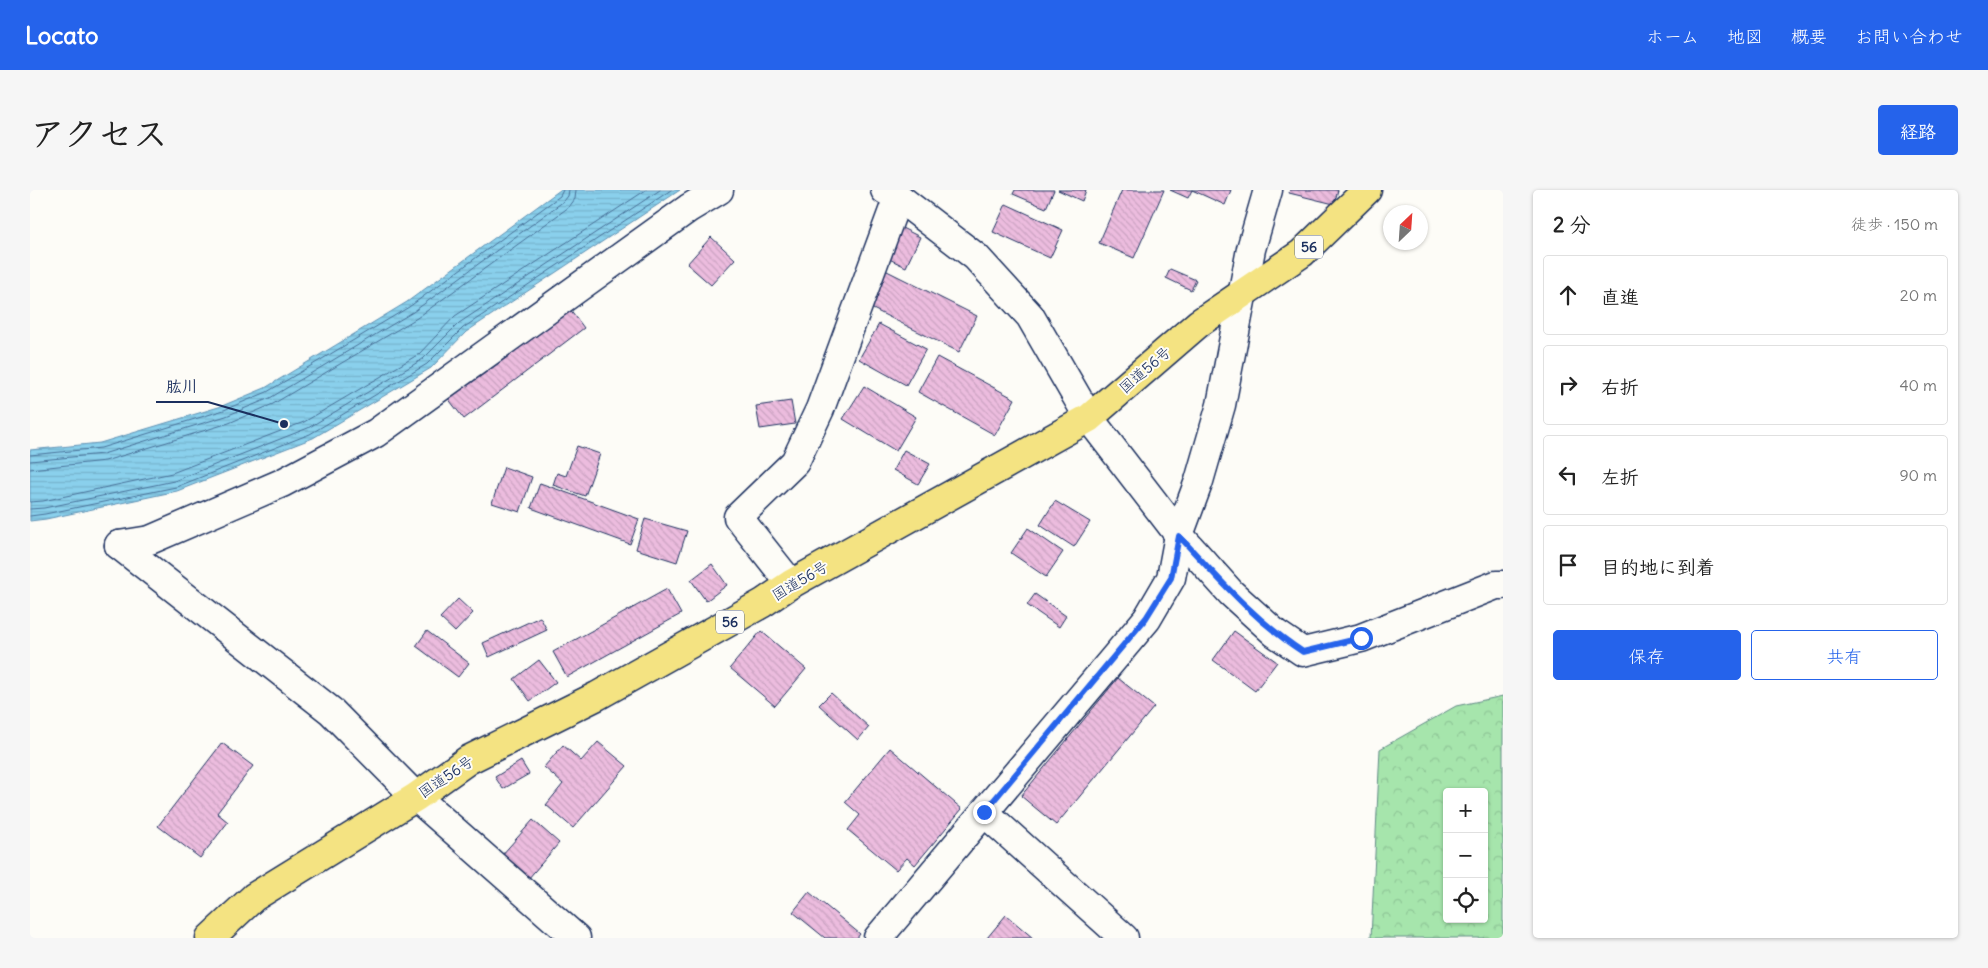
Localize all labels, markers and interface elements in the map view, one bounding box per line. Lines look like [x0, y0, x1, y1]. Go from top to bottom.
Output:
text: Locato [25, 20, 99, 50]
text: ホーム [1646, 25, 1699, 48]
text: 地図 [1727, 25, 1763, 48]
text: 概要 [1791, 25, 1827, 48]
text: お問い合わせ [1855, 25, 1963, 48]
button: 経路 [1878, 105, 1958, 155]
text: アクセス [30, 111, 168, 155]
north arrow [1383, 205, 1428, 250]
text: 2 分 [1553, 211, 1591, 238]
text: 徒歩 · 150 m [1851, 214, 1938, 234]
road number: 56 [1295, 236, 1323, 258]
icon: ahead [1554, 281, 1582, 309]
text: 直進 [1601, 285, 1639, 309]
text: 20 m [1900, 285, 1937, 305]
street label: 国道56号 [1115, 342, 1174, 397]
callout: 肱川 [156, 371, 208, 402]
icon: right [1554, 371, 1582, 399]
text: 右折 [1601, 375, 1639, 399]
text: 40 m [1899, 375, 1937, 395]
text: 肱川 [166, 376, 198, 396]
icon: left [1554, 461, 1582, 489]
text: 左折 [1601, 465, 1639, 489]
text: 90 m [1899, 465, 1937, 485]
icon: arrive [1554, 551, 1582, 579]
text: 目的地に到着 [1601, 555, 1715, 579]
street label: 国道56号 [768, 556, 831, 605]
road number: 56 [716, 611, 744, 634]
route start [1350, 627, 1373, 650]
button: 保存 [1553, 630, 1741, 680]
button: 共有 [1751, 630, 1938, 680]
street label: 国道56号 [415, 751, 477, 802]
map controls [1443, 788, 1488, 923]
button: + [1443, 788, 1488, 833]
route end [973, 801, 996, 824]
button: − [1443, 833, 1488, 878]
button: locate [1443, 878, 1488, 923]

